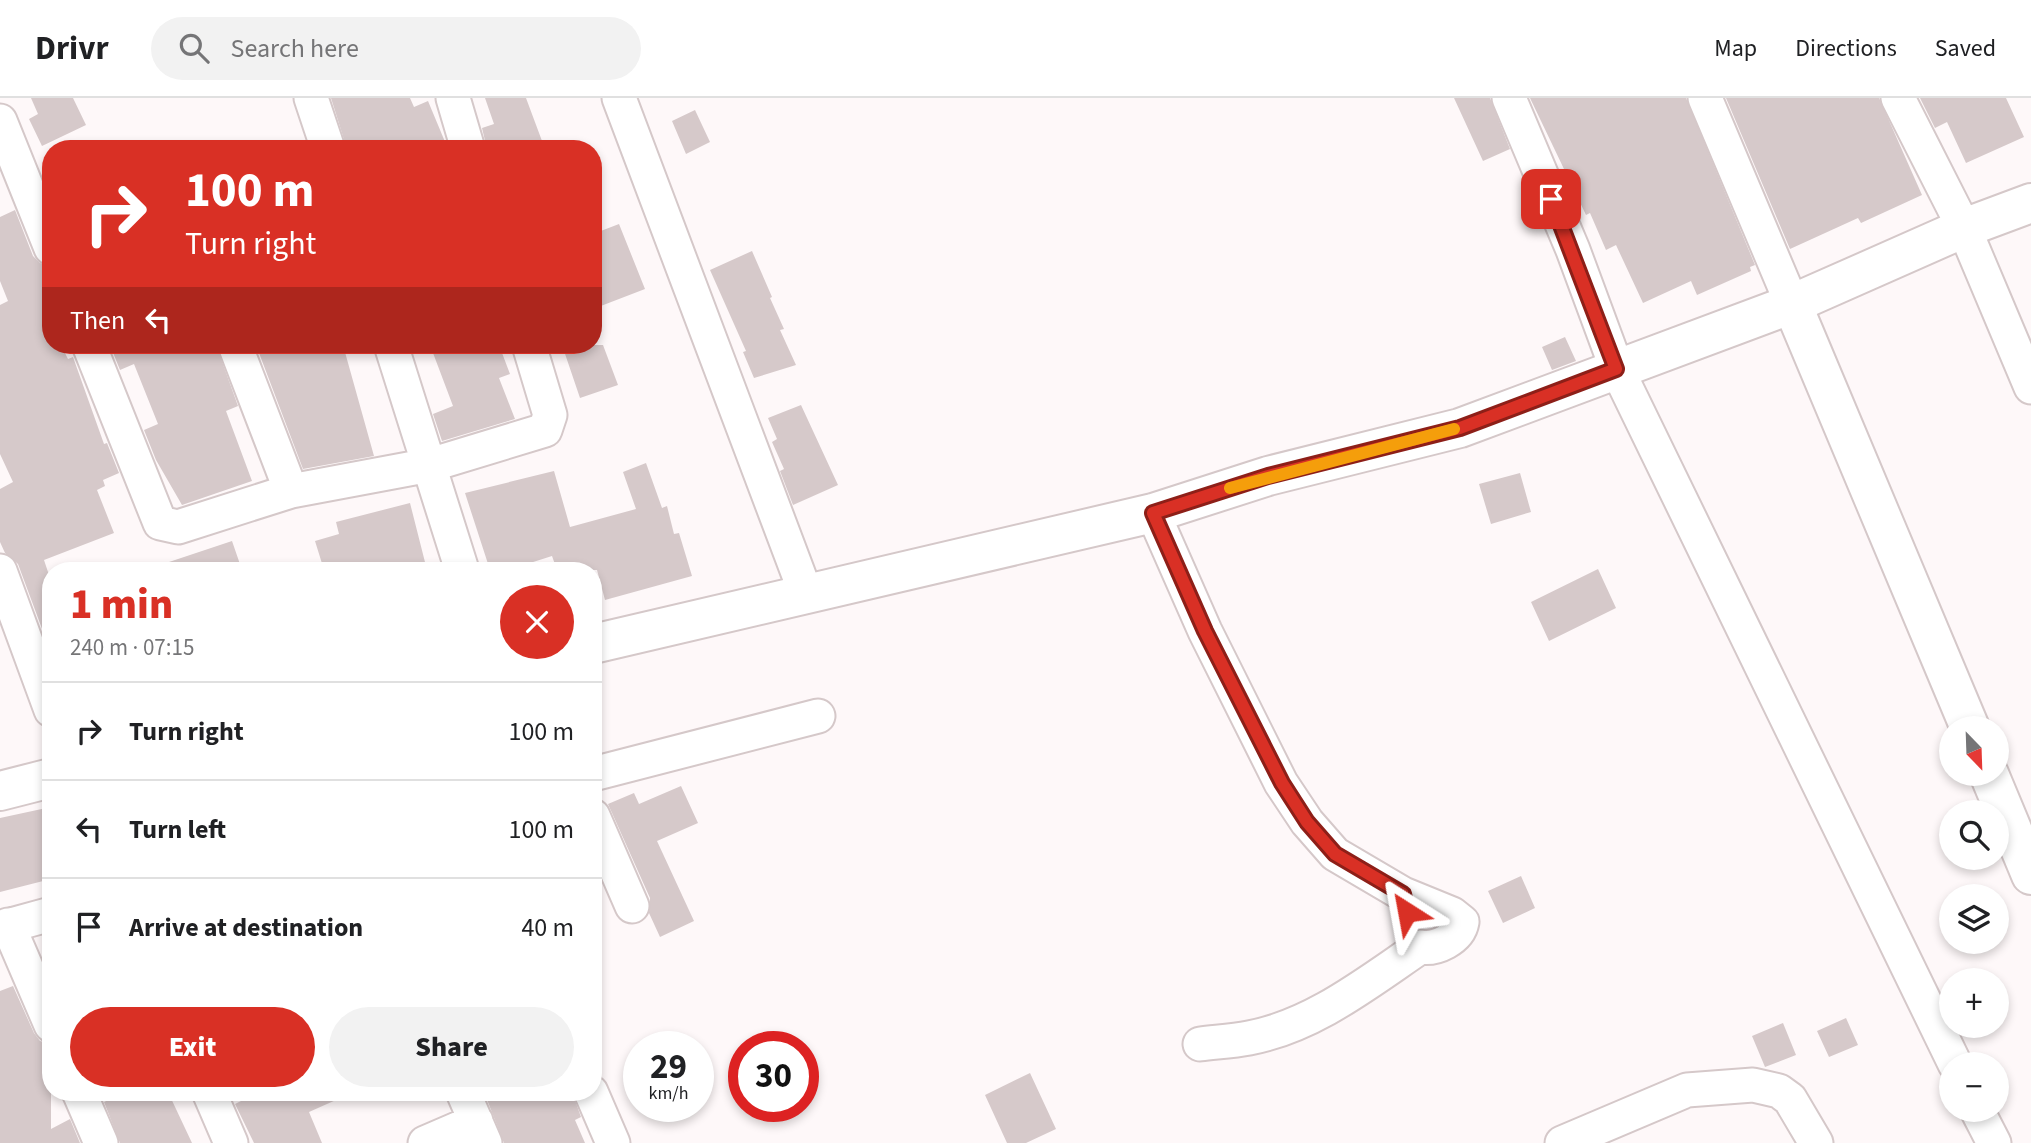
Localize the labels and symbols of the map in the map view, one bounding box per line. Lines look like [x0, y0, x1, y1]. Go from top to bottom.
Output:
pin [1521, 169, 1581, 229]
north arrow [1939, 716, 2009, 786]
position arrow [1370, 875, 1444, 949]
speed limit sign: 30 [728, 1031, 819, 1122]

